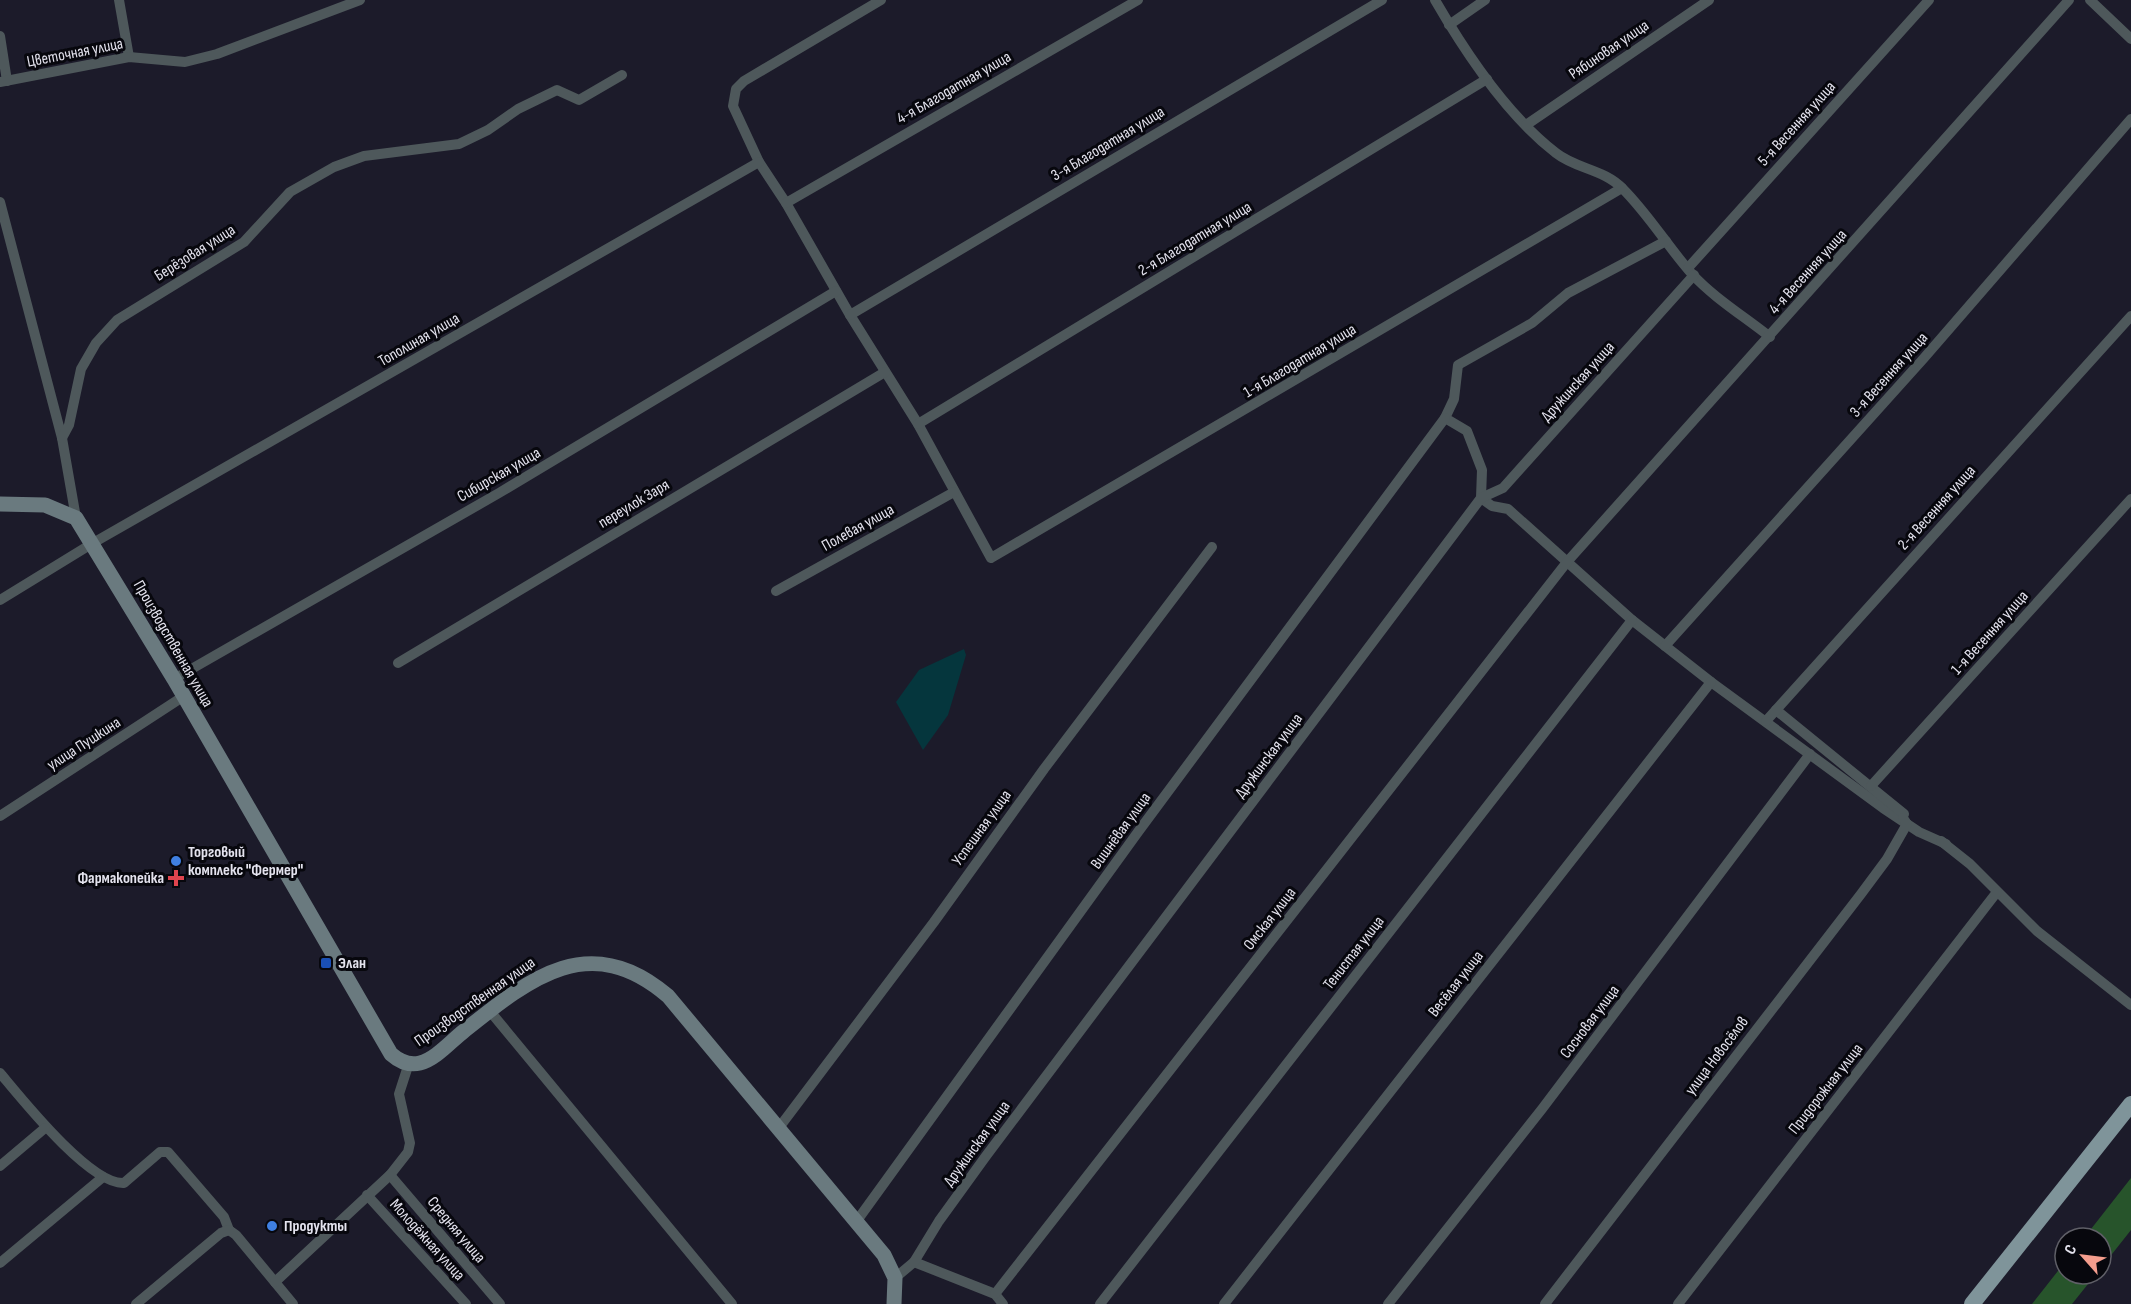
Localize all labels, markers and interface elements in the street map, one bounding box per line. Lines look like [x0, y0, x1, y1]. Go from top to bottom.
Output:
street label: Рябиновая улица [1565, 16, 1653, 84]
street label: Цветочная улица [25, 34, 125, 72]
street label: 4-я Благодатная улица [893, 48, 1015, 128]
street label: 5-я Весенняя улица [1754, 78, 1840, 170]
street label: 3-я Благодатная улица [1048, 103, 1168, 185]
street label: 2-я Благодатная улица [1135, 198, 1255, 280]
street label: Берёзовая улица [151, 221, 239, 285]
street label: 4-я Весенняя улица [1765, 226, 1851, 318]
street label: Тополиная улица [375, 309, 463, 371]
street label: 1-я Благодатная улица [1240, 320, 1360, 402]
street label: 3-я Весенняя улица [1846, 329, 1932, 421]
street label: Дружинская улица [1537, 338, 1619, 426]
street label: Сибирская улица [454, 444, 544, 506]
street label: 2-я Весенняя улица [1894, 462, 1980, 554]
street label: переулок Заря [595, 475, 673, 533]
street label: Полевая улица [819, 500, 897, 556]
street label: Производственная улица [129, 577, 217, 711]
street label: 1-я Весенняя улица [1947, 587, 2033, 679]
street label: Дружинская улица [1231, 710, 1307, 802]
street label: улица Пушкина [44, 713, 124, 775]
street label: Успешная улица [948, 787, 1016, 869]
street label: Вишнёвая улица [1087, 789, 1155, 873]
place label: Торговый комплекс "Фермер" [188, 843, 303, 880]
marker: Торговый комплекс "Фермер" [169, 854, 183, 868]
place label: Фармакопейка [78, 869, 164, 888]
marker: Фармакопейка [169, 871, 183, 885]
street label: Омская улица [1240, 884, 1300, 954]
street label: Тенистая улица [1319, 912, 1389, 994]
street label: Весёлая улица [1424, 947, 1488, 1021]
street label: Производственная улица [411, 953, 539, 1051]
place label: Элан [338, 954, 366, 973]
marker: Элан [319, 956, 333, 970]
street label: Сосновая улица [1556, 982, 1624, 1062]
street label: улица Новосёлов [1681, 1013, 1753, 1099]
street label: Придорожная улица [1785, 1040, 1867, 1138]
street label: Дружинская улица [940, 1098, 1014, 1190]
street label: Средняя улица [423, 1193, 489, 1267]
street label: Молодёжная улица [385, 1195, 469, 1285]
place label: Продукты [284, 1217, 347, 1236]
marker: Продукты [265, 1219, 279, 1233]
north arrow [2053, 1226, 2113, 1286]
text: С [2061, 1242, 2081, 1258]

